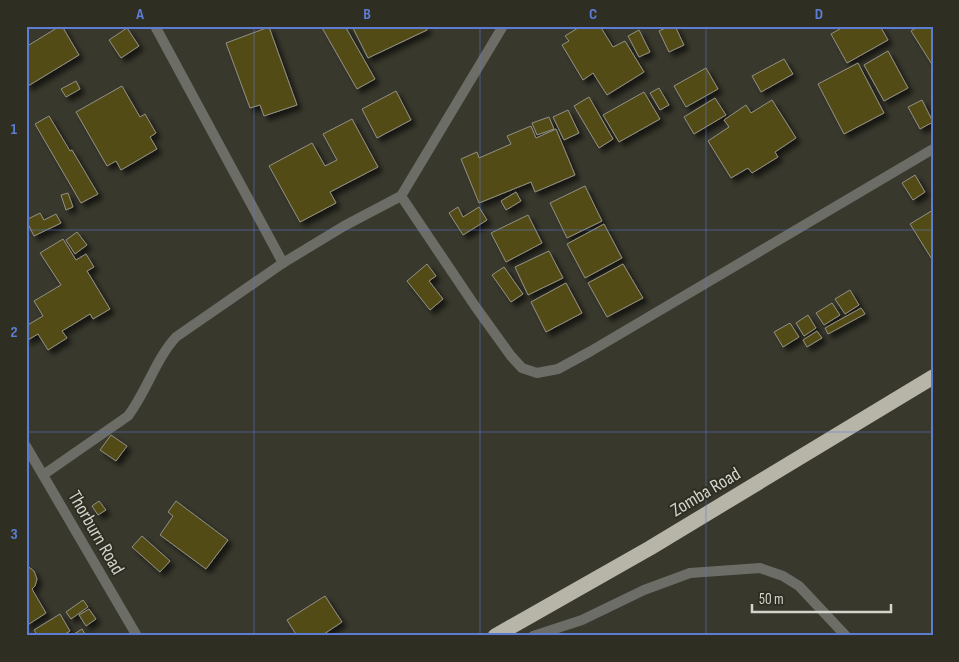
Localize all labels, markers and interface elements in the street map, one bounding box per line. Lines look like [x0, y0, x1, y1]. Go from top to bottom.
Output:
text: A [135, 5, 144, 24]
text: B [363, 5, 371, 24]
text: C [589, 5, 597, 24]
text: D [815, 5, 823, 24]
text: 1 [11, 120, 18, 139]
text: 2 [10, 323, 18, 342]
street label: Zomba Road [667, 462, 745, 522]
street label: Thorburn Road [62, 487, 129, 579]
text: 3 [10, 525, 18, 544]
scale bar [752, 582, 890, 614]
text: 50 m [759, 590, 784, 609]

